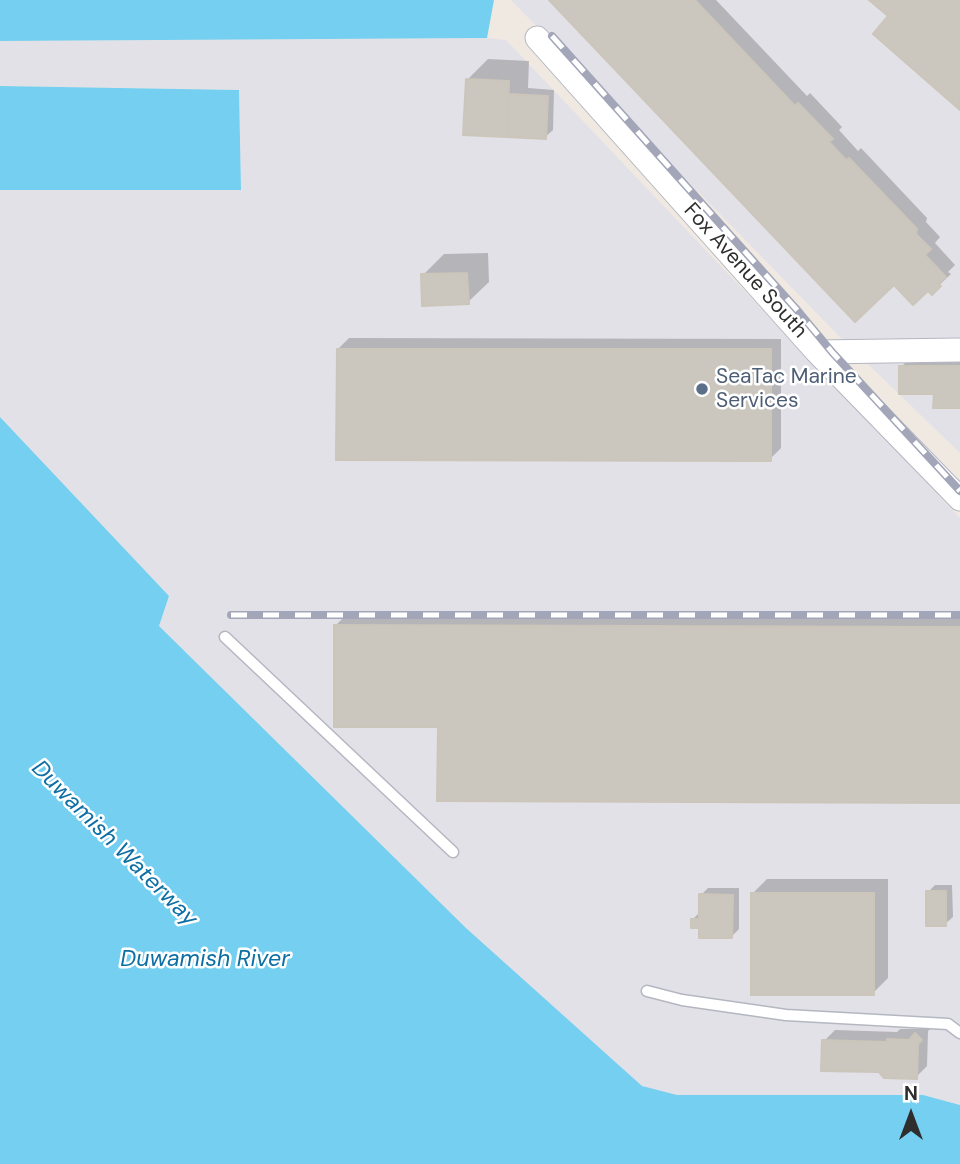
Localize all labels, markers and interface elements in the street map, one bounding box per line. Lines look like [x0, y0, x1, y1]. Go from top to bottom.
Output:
street label: Fox Avenue South [678, 198, 812, 344]
place label: SeaTac Marine Services [716, 364, 857, 414]
marker: SeaTac Marine Services [694, 381, 710, 397]
water label: Duwamish Waterway [25, 755, 203, 933]
water label: Duwamish River [120, 946, 290, 974]
north arrow [876, 1080, 946, 1150]
text: N [904, 1081, 918, 1106]

